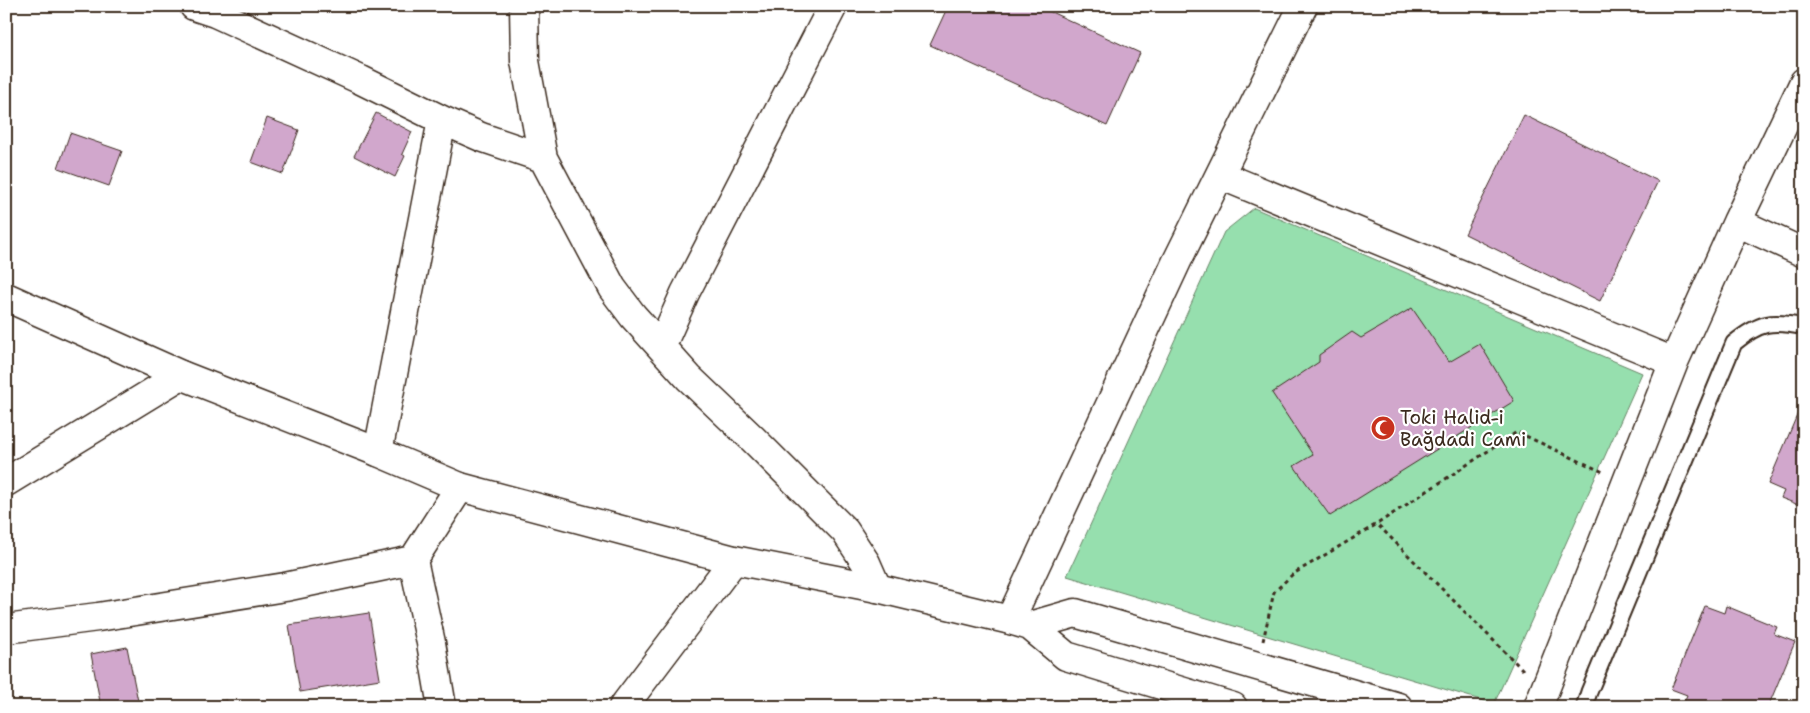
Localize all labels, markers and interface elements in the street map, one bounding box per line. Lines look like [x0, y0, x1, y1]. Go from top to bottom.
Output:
place label: Toki Halid-i Bağdadi Cami [1400, 405, 1526, 452]
mosque icon: Toki Halid-i Bağdadi Cami [1370, 415, 1396, 441]

